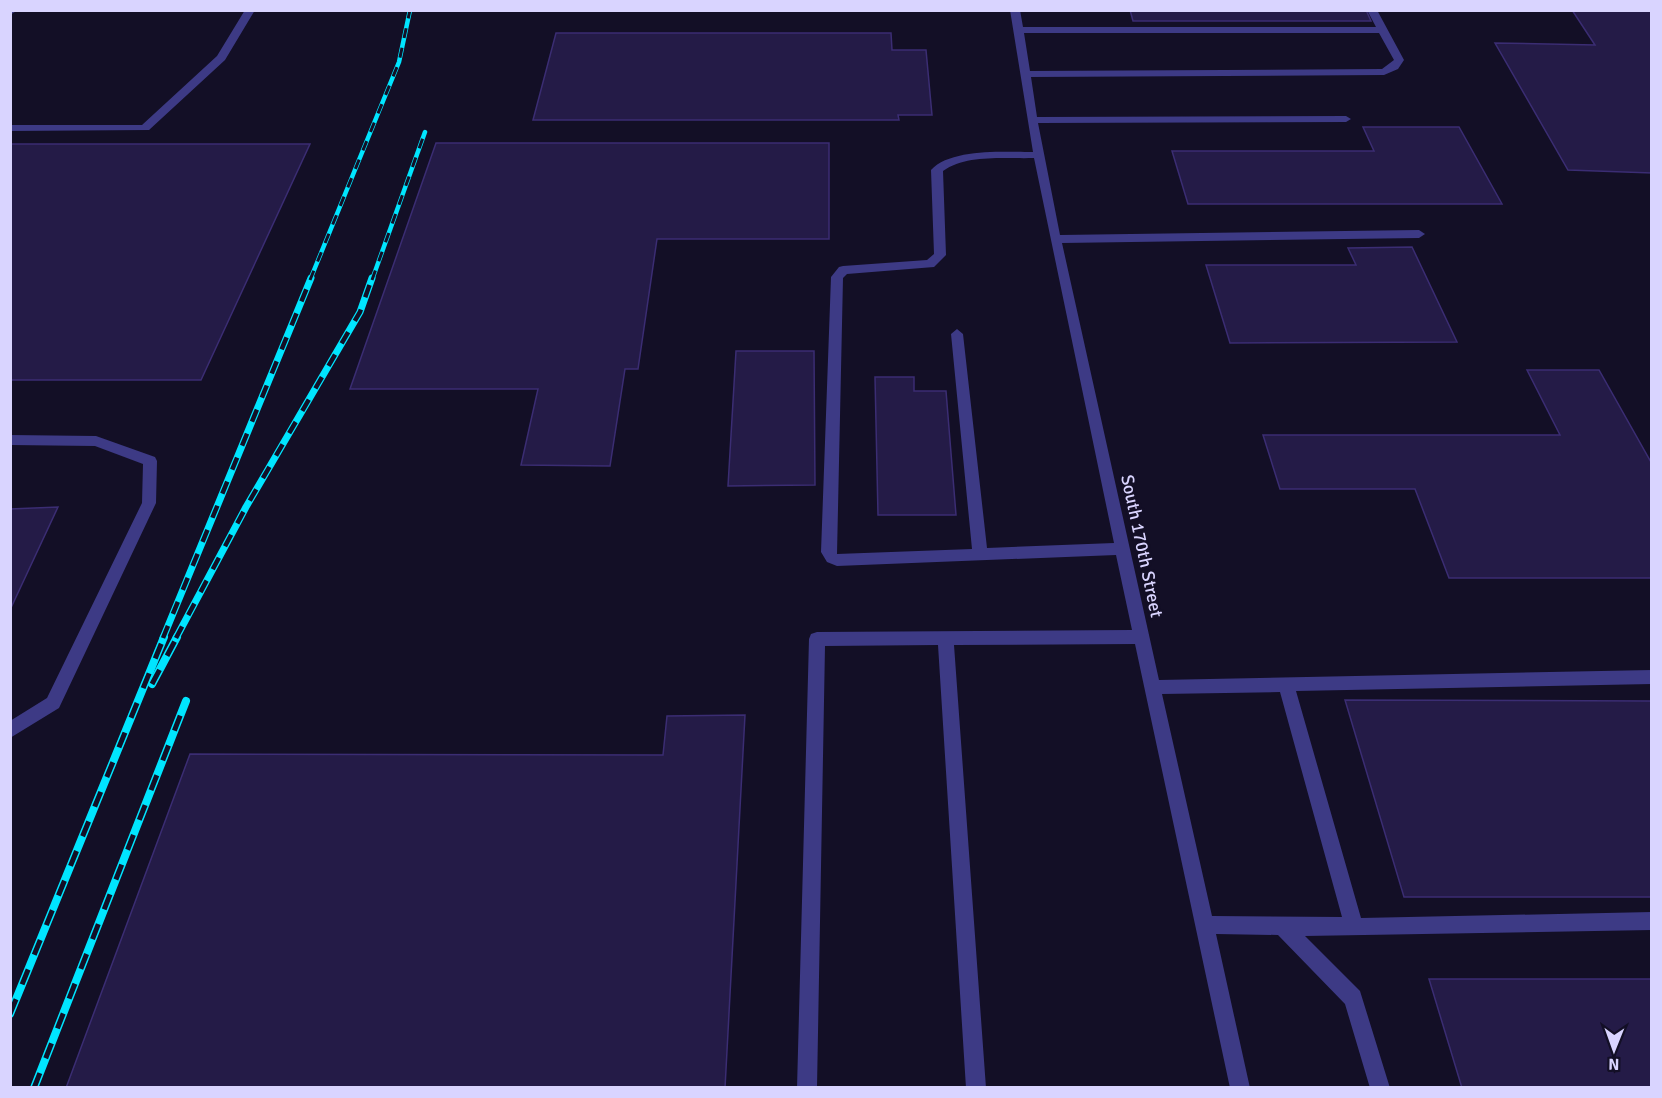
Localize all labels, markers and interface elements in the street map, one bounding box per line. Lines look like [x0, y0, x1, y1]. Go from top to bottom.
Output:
street label: South 170th Street [1116, 473, 1168, 619]
north arrow [1584, 1020, 1644, 1080]
text: N [1608, 1054, 1619, 1074]

